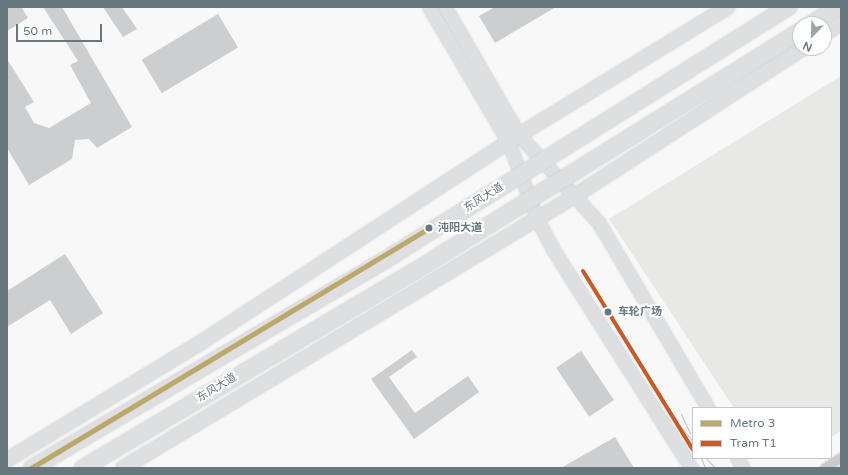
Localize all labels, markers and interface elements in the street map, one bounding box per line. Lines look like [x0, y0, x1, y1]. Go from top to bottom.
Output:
scale bar [18, 16, 104, 42]
north arrow [792, 16, 832, 56]
text: 50 m [23, 24, 52, 38]
text: N [801, 39, 814, 54]
street label: 东风大道 [462, 181, 506, 215]
marker: 沌阳大道 [422, 221, 436, 235]
place label: 沌阳大道 [438, 221, 482, 235]
marker: 车轮广场 [601, 305, 615, 319]
place label: 车轮广场 [618, 305, 662, 319]
street label: 东风大道 [195, 371, 239, 405]
legend [692, 407, 832, 459]
text: Metro 3 [730, 416, 775, 430]
text: Tram T1 [730, 436, 777, 450]

